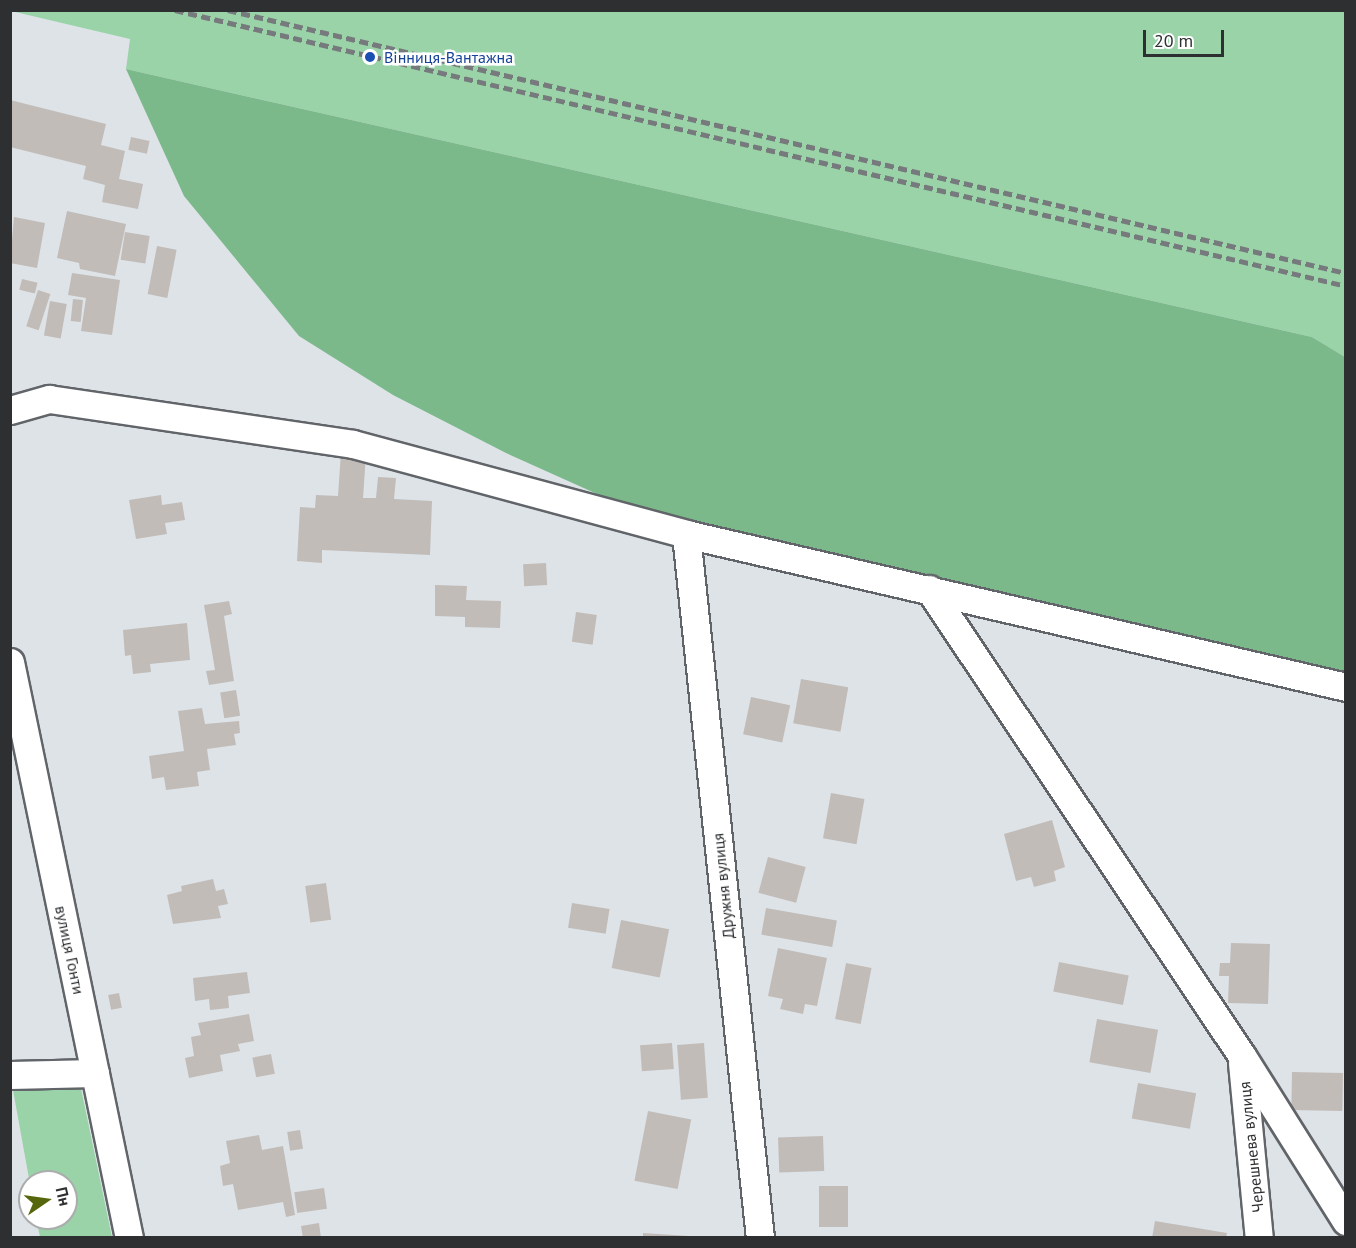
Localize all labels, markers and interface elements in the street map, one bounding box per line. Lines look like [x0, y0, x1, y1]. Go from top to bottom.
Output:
scale bar [1146, 18, 1227, 56]
text: 20 m [1154, 29, 1193, 52]
place label: Вінниця-Вантажна [384, 47, 513, 67]
marker: Вінниця-Вантажна [361, 48, 379, 66]
street label: Дружня вулиця [708, 832, 738, 940]
street label: вулиця Гонти [51, 904, 89, 996]
street label: Черешнева вулиця [1235, 1081, 1267, 1213]
north arrow [18, 1170, 78, 1230]
text: Пн [52, 1185, 75, 1208]

